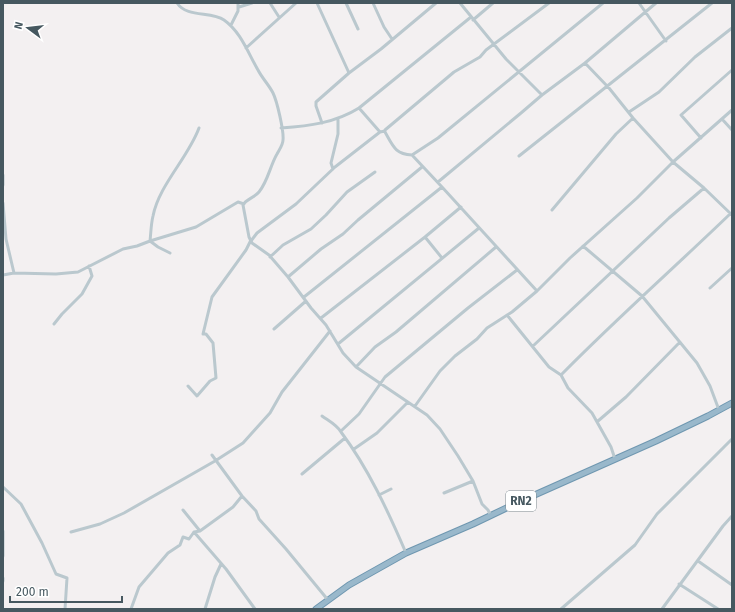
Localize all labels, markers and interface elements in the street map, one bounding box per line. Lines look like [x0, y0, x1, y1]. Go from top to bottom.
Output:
north arrow [8, 8, 48, 48]
text: N [12, 20, 26, 31]
road number: RN2 [506, 491, 536, 511]
scale bar [10, 578, 122, 604]
text: 200 m [16, 585, 49, 599]

